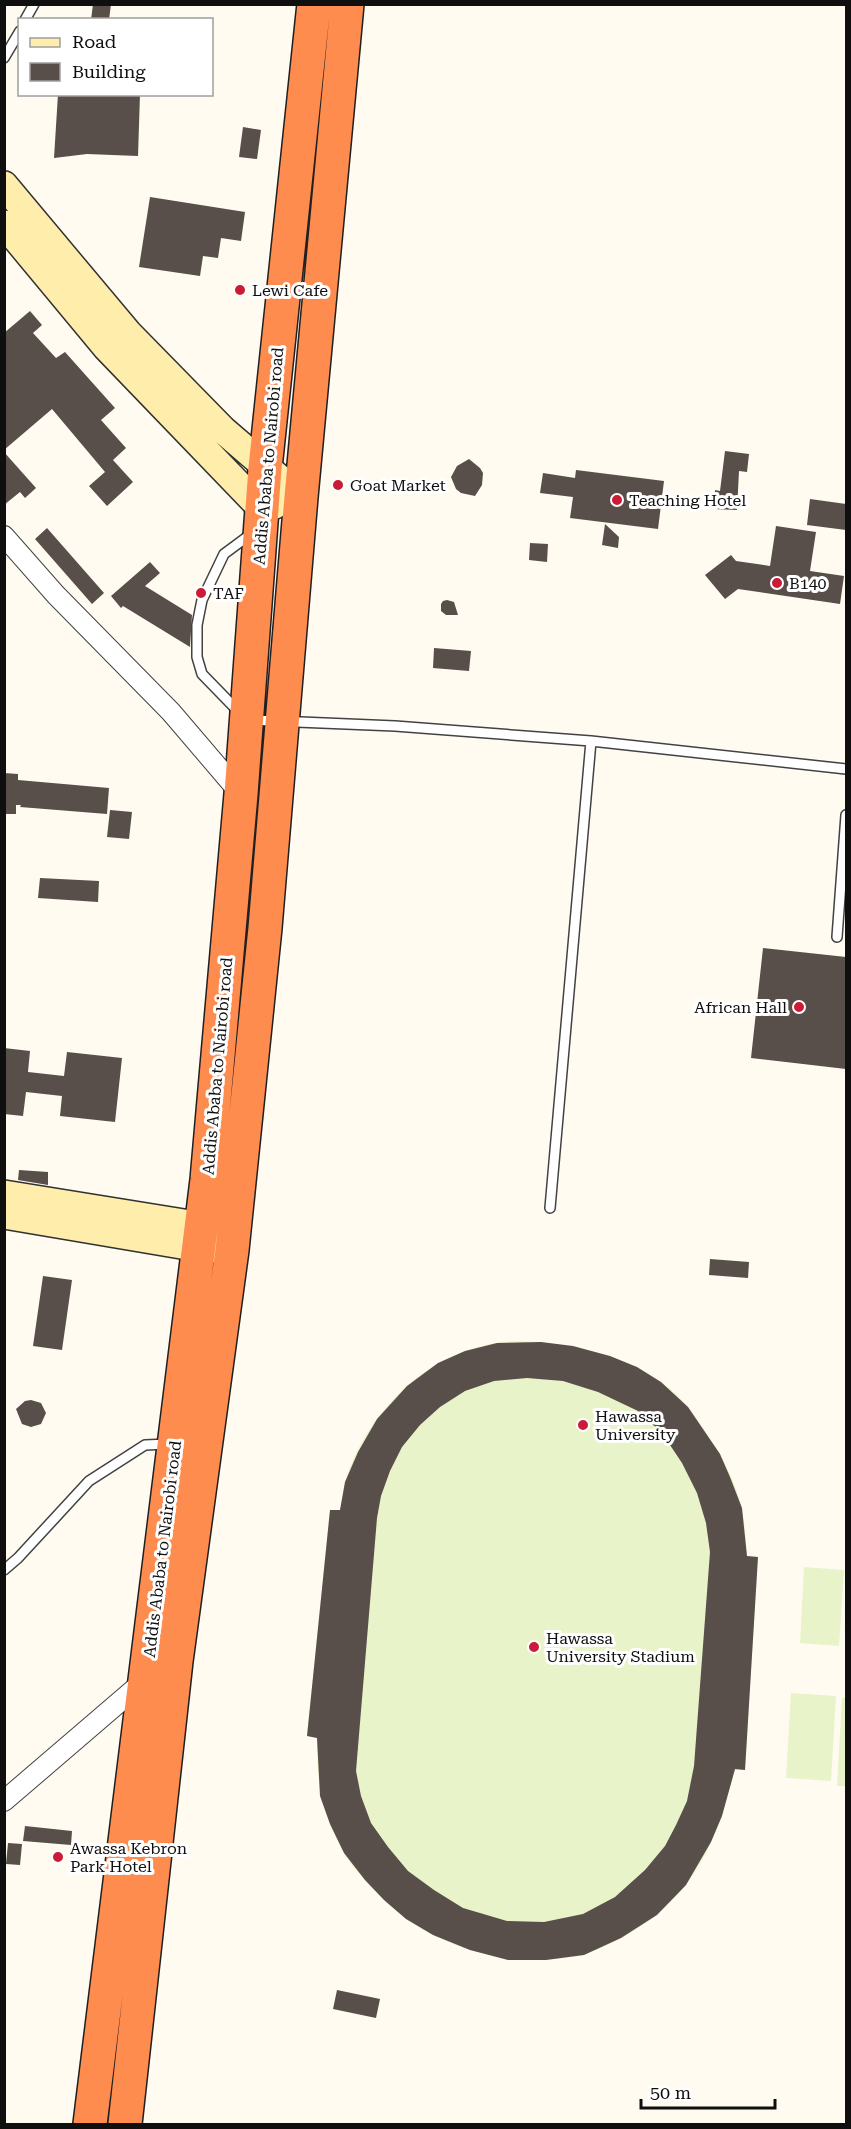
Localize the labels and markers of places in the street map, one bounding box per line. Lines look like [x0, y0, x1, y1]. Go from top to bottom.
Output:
place label: Lewi Cafe [252, 281, 328, 300]
marker: Lewi Cafe [233, 283, 247, 297]
place label: Goat Market [350, 476, 446, 495]
marker: Goat Market [331, 478, 345, 492]
place label: Teaching Hotel [629, 491, 746, 510]
marker: Teaching Hotel [610, 493, 624, 507]
place label: B140 [789, 574, 827, 593]
marker: B140 [770, 576, 784, 590]
place label: TAF [213, 584, 244, 603]
marker: TAF [194, 586, 208, 600]
place label: African Hall [694, 998, 787, 1017]
marker: African Hall [792, 1000, 806, 1014]
place label: Hawassa University [595, 1407, 676, 1444]
marker: Hawassa University [576, 1418, 590, 1432]
place label: Hawassa University Stadium [546, 1629, 695, 1666]
marker: Hawassa University Stadium [527, 1640, 541, 1654]
place label: Awassa Kebron Park Hotel [70, 1839, 187, 1876]
marker: Awassa Kebron Park Hotel [51, 1850, 65, 1864]

